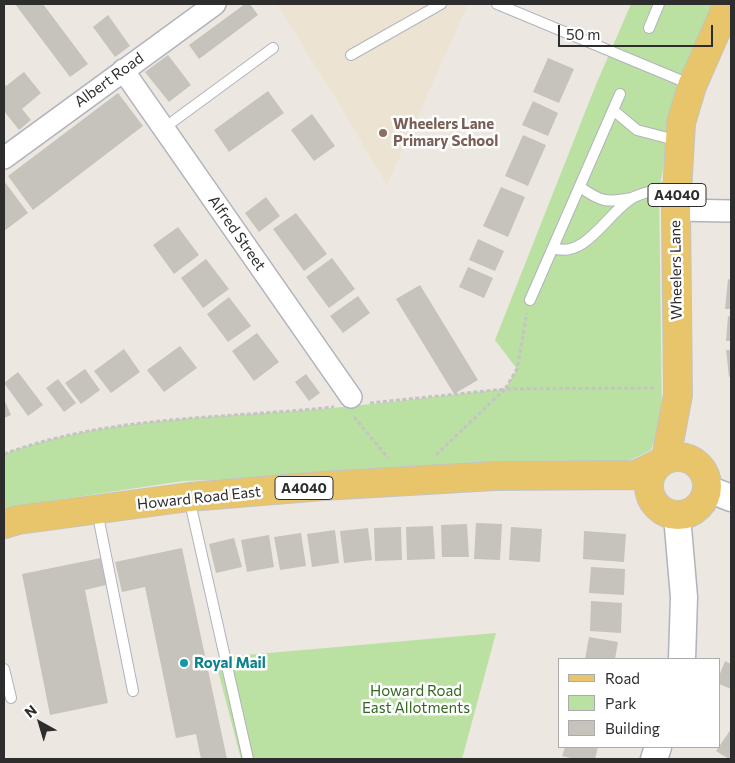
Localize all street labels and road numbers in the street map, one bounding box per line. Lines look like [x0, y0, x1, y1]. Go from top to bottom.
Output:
street label: Albert Road [71, 49, 147, 111]
road number: A4040 [648, 184, 706, 206]
street label: Alfred Street [204, 192, 270, 274]
street label: Wheelers Lane [666, 220, 686, 320]
road number: A4040 [275, 476, 333, 499]
street label: Howard Road East [136, 483, 262, 513]

